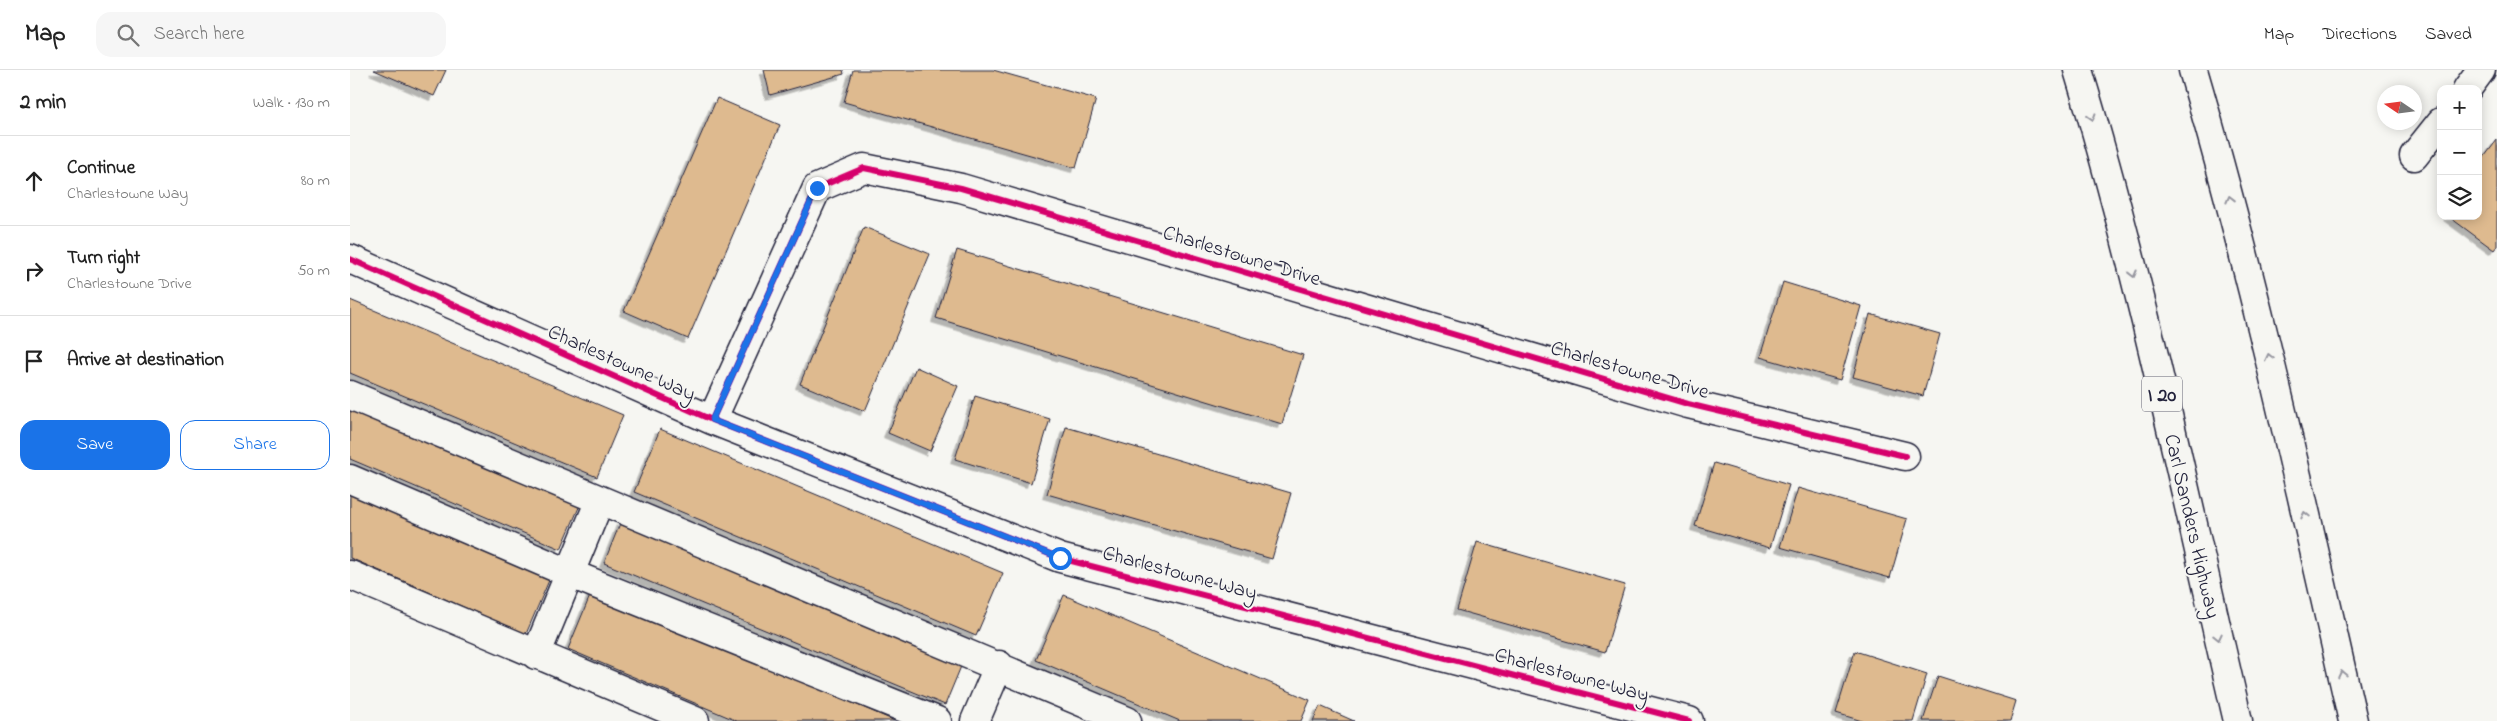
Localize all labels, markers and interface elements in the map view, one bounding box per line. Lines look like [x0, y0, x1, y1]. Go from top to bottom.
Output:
search box [96, 12, 446, 57]
text: Map [25, 17, 66, 52]
icon: search [114, 21, 142, 49]
text: Search here [154, 21, 245, 48]
text: Map [2264, 22, 2294, 48]
text: Directions [2322, 22, 2397, 48]
text: Saved [2425, 22, 2472, 48]
north arrow [2377, 85, 2422, 130]
map controls [2437, 85, 2482, 220]
button: + [2437, 85, 2482, 130]
text: 2 min [20, 88, 66, 118]
text: Walk · 130 m [253, 91, 330, 115]
one-way arrow [2087, 112, 2097, 120]
button: − [2437, 130, 2482, 175]
text: Continue [67, 155, 135, 182]
icon: ahead [20, 167, 48, 195]
text: 80 m [301, 169, 330, 193]
button: layers [2437, 175, 2482, 220]
route end [806, 177, 829, 200]
text: Charlestowne Way [67, 182, 188, 206]
one-way arrow [2225, 196, 2235, 204]
street label: Charlestowne Drive [1159, 219, 1325, 295]
text: Turn right [67, 245, 140, 272]
icon: right [20, 257, 48, 285]
text: 50 m [298, 259, 330, 283]
one-way arrow [2127, 269, 2138, 278]
text: Charlestowne Drive [67, 272, 192, 296]
street label: Charlestowne Way [542, 318, 700, 412]
street label: Charlestowne Drive [1547, 334, 1713, 408]
icon: arrive [20, 347, 48, 375]
text: Arrive at destination [67, 347, 224, 374]
one-way arrow [2264, 352, 2274, 361]
road number: I 20 [2142, 376, 2182, 412]
button: Save [20, 420, 170, 470]
button: Share [180, 420, 330, 470]
street label: Carl Sanders Highway [2153, 431, 2227, 622]
one-way arrow [2300, 511, 2311, 520]
street label: Charlestowne Way [1098, 539, 1260, 611]
route start [1049, 547, 1072, 570]
one-way arrow [2212, 632, 2223, 641]
street label: Charlestowne Way [1490, 641, 1652, 713]
one-way arrow [2337, 669, 2348, 678]

